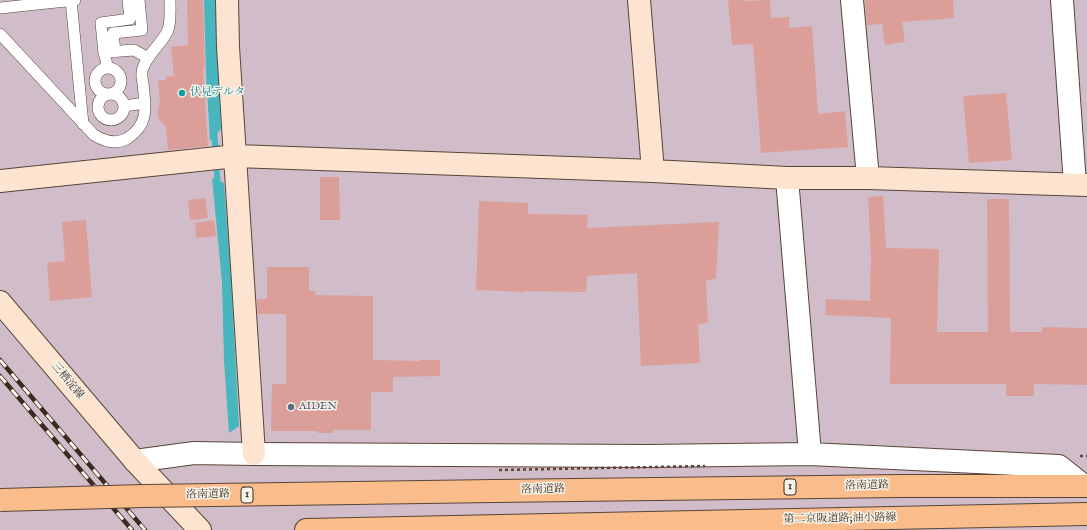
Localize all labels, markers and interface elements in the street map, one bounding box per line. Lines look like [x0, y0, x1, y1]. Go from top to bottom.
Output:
place label: 伏見デルタ [190, 86, 245, 100]
marker: 伏見デルタ [177, 88, 187, 98]
street label: 三栖淀線 [48, 360, 86, 402]
place label: AIDEN [299, 400, 337, 414]
marker: AIDEN [286, 402, 296, 412]
road number: 1 [784, 479, 796, 495]
street label: 洛南道路 [845, 479, 889, 493]
street label: 洛南道路 [521, 483, 565, 497]
road number: 1 [241, 487, 253, 503]
street label: 洛南道路 [186, 488, 230, 502]
street label: 第二京阪道路;油小路線 [783, 511, 897, 527]

